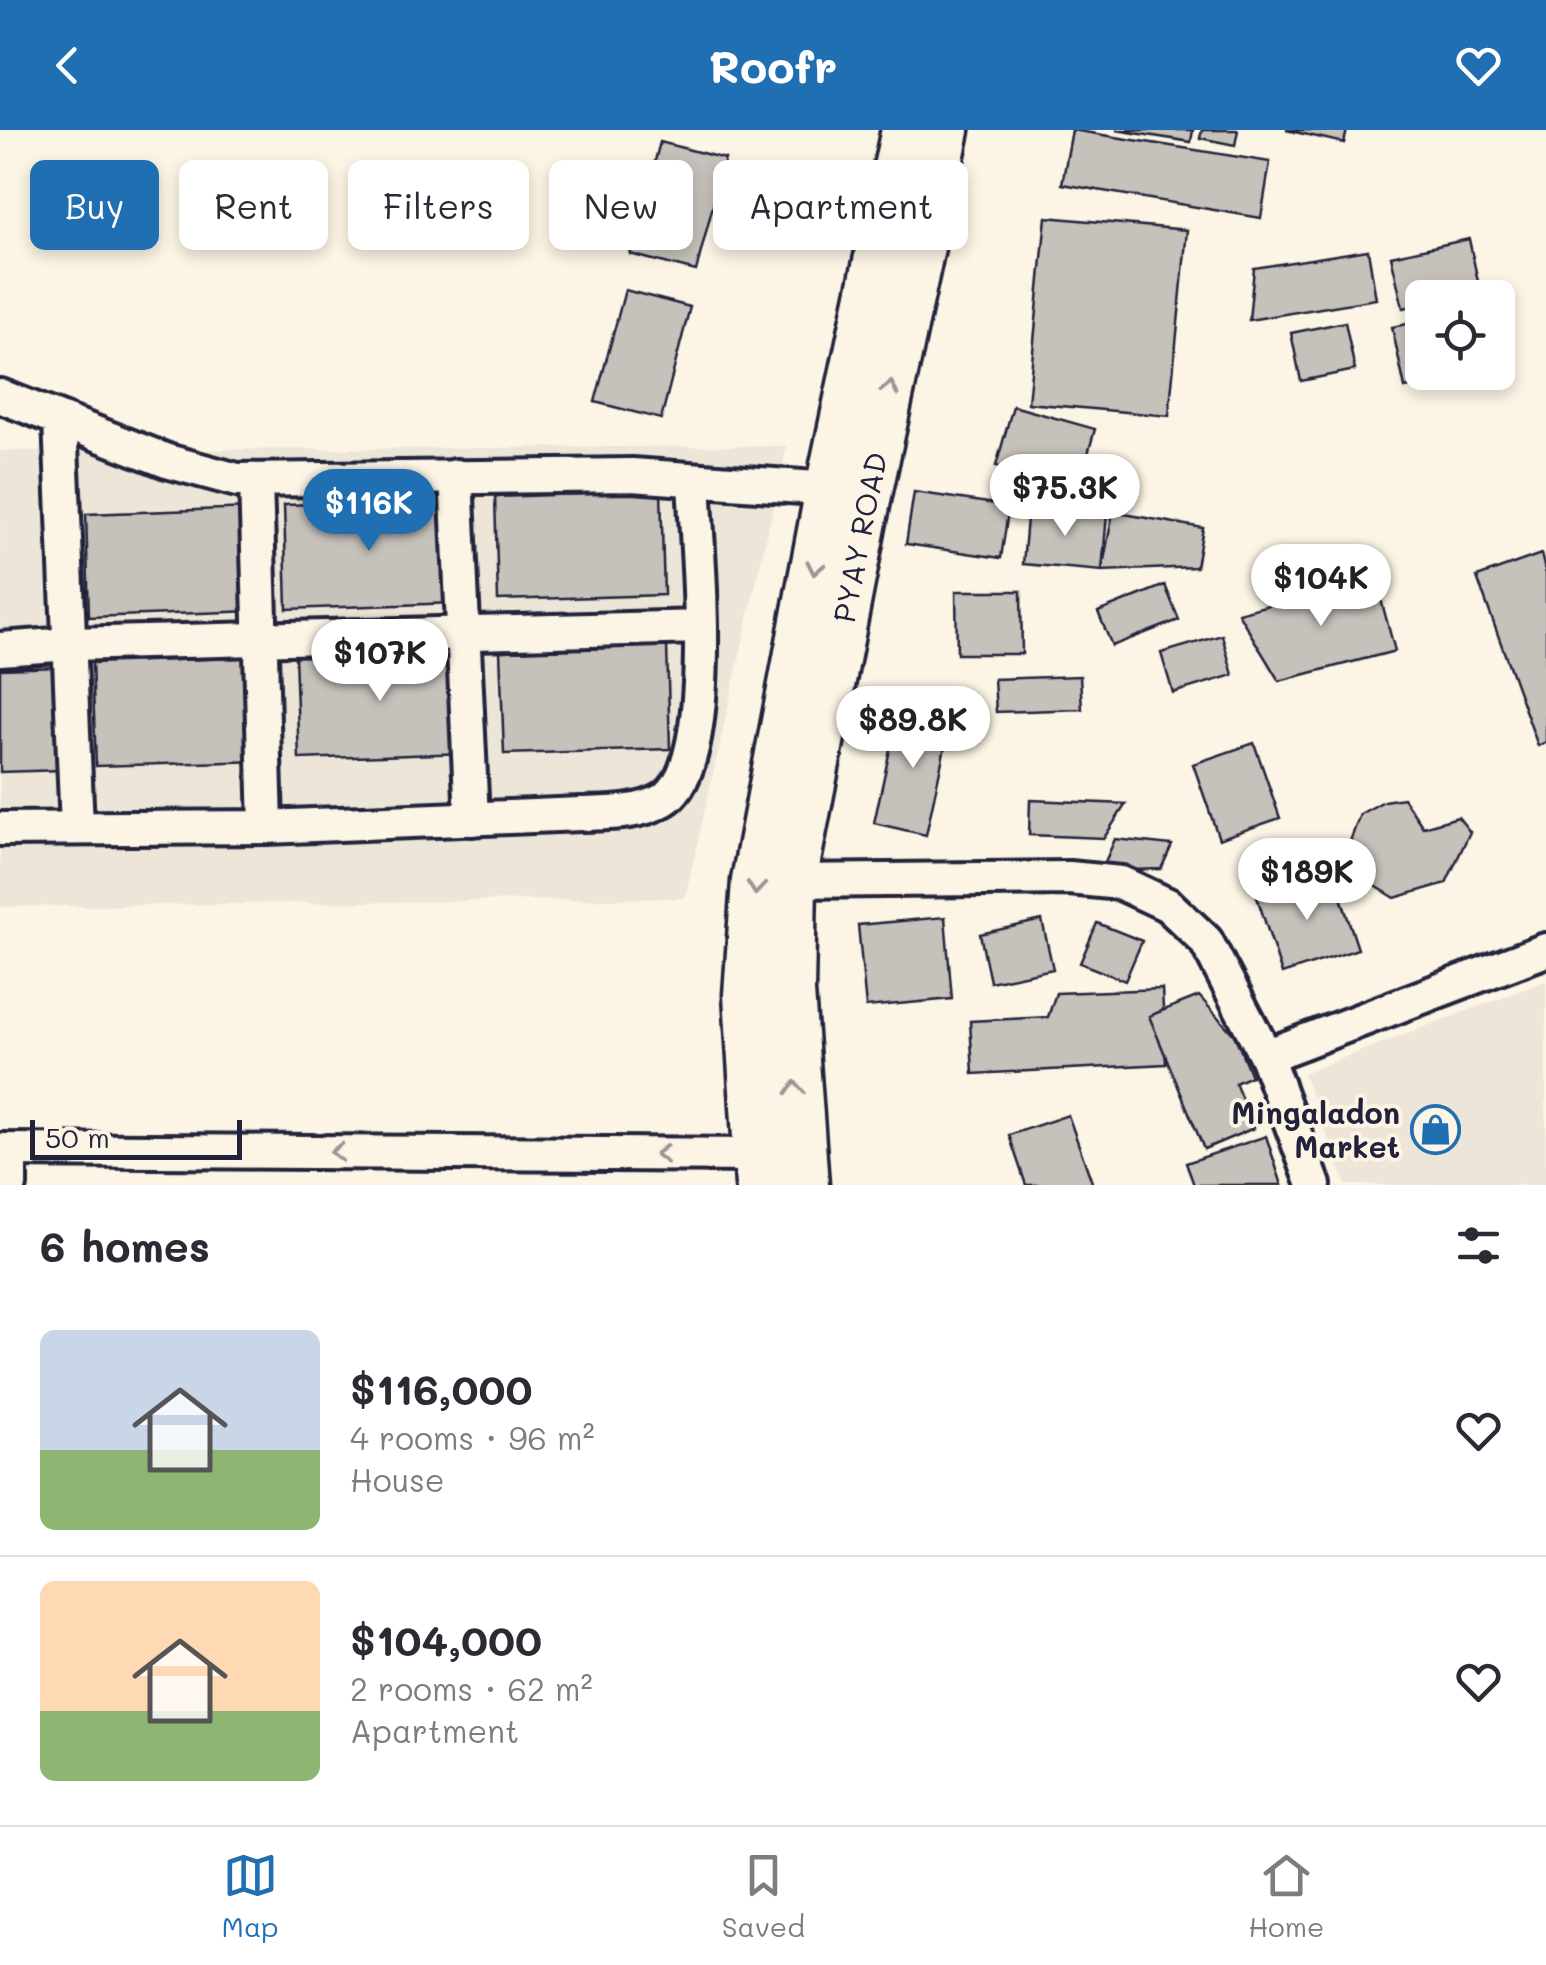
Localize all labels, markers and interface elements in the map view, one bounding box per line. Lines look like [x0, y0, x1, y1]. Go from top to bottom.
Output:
text: Roofr [709, 36, 837, 94]
icon: back [40, 38, 95, 93]
icon: heart [1451, 38, 1506, 93]
chip: Buy [30, 160, 159, 250]
chip: Rent [179, 160, 328, 250]
chip: Filters [348, 160, 529, 250]
chip: New [549, 160, 693, 250]
chip: Apartment [713, 160, 968, 250]
map controls [1405, 280, 1515, 390]
button: locate [1405, 280, 1515, 390]
one-way arrow [878, 380, 899, 397]
street label: PYAY ROAD [823, 448, 896, 625]
pin: $75.3K [984, 454, 1146, 539]
text: $75.3K [1012, 465, 1118, 507]
pin: $116K [299, 469, 439, 554]
text: $116K [325, 480, 413, 522]
pin: $104K [1251, 544, 1391, 629]
text: $104K [1273, 555, 1369, 597]
one-way arrow [805, 559, 826, 576]
pin: $107K [310, 619, 450, 704]
text: $107K [333, 630, 427, 672]
pin: $89.8K [832, 686, 994, 771]
text: $89.8K [858, 697, 968, 739]
pin: $189K [1237, 838, 1377, 923]
text: $189K [1260, 849, 1354, 891]
one-way arrow [746, 880, 767, 896]
one-way arrow [785, 1079, 806, 1095]
place label: Mingaladon Market [1231, 1092, 1400, 1166]
shop icon: Mingaladon Market [1409, 1103, 1461, 1155]
scale bar [30, 1115, 242, 1160]
text: 50 m [45, 1119, 110, 1155]
one-way arrow [328, 1142, 344, 1163]
one-way arrow [653, 1143, 668, 1165]
text: 6 homes [40, 1218, 210, 1273]
icon: filters [1451, 1218, 1506, 1273]
text: $116,000 [350, 1361, 533, 1416]
icon: home [120, 1370, 240, 1490]
icon: heart [1451, 1403, 1506, 1458]
text: 4 rooms · 96 m² [350, 1416, 595, 1458]
text: House [350, 1458, 445, 1500]
text: $104,000 [350, 1612, 542, 1667]
icon: home [120, 1621, 240, 1741]
icon: heart [1451, 1654, 1506, 1709]
text: 2 rooms · 62 m² [350, 1667, 593, 1709]
text: Apartment [350, 1709, 519, 1751]
tab: Map [222, 1848, 279, 1944]
tab: Saved [722, 1848, 805, 1944]
tab: Home [1248, 1848, 1324, 1944]

